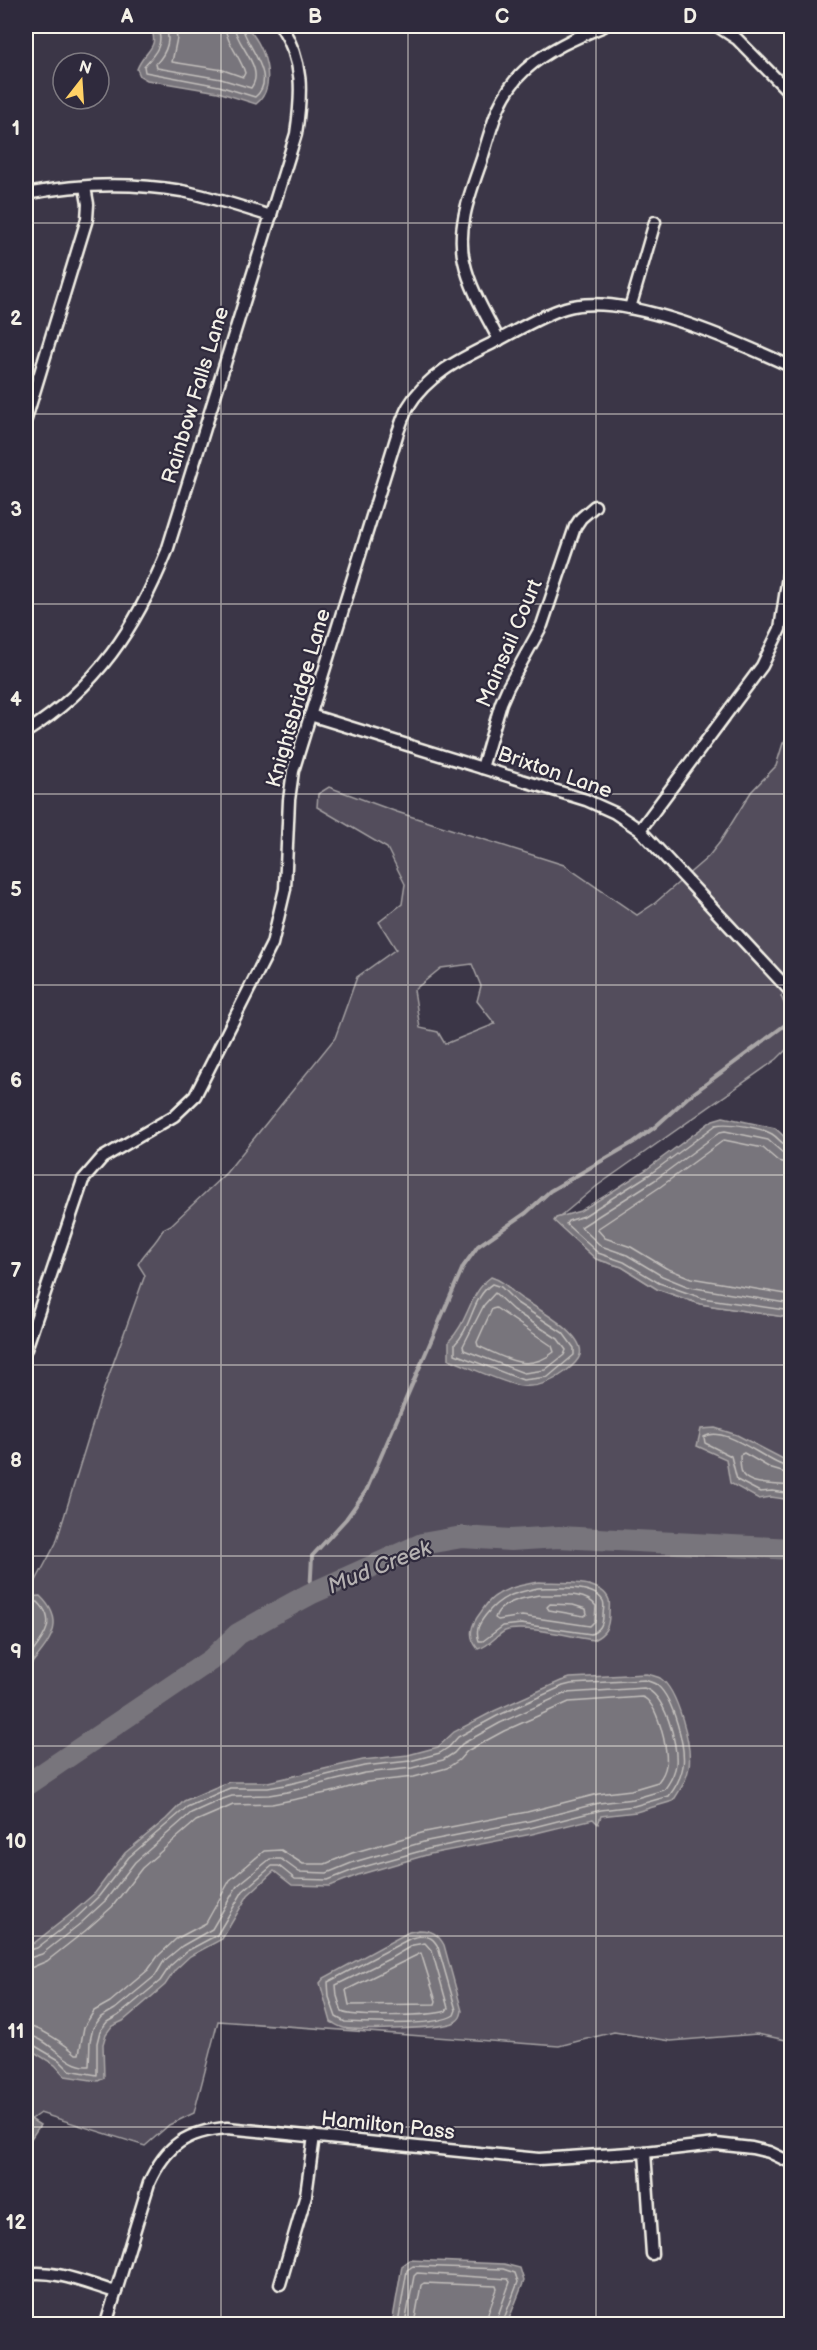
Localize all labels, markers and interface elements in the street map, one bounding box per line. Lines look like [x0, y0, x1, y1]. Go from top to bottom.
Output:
text: A [120, 5, 134, 29]
text: B [308, 5, 322, 29]
text: C [495, 5, 509, 29]
text: D [683, 5, 697, 29]
north arrow [51, 51, 111, 111]
text: N [76, 57, 93, 79]
text: 1 [12, 117, 20, 141]
street label: Rainbow Falls Lane [157, 304, 234, 487]
text: 2 [10, 307, 22, 331]
text: 3 [10, 498, 22, 522]
street label: Mainsail Court [471, 575, 548, 711]
street label: Knightsbridge Lane [261, 606, 336, 790]
text: 4 [10, 688, 22, 712]
street label: Brixton Lane [494, 741, 615, 804]
text: 5 [10, 878, 22, 902]
text: 6 [10, 1069, 22, 1093]
text: 7 [10, 1259, 22, 1283]
text: 8 [10, 1449, 22, 1473]
water label: Mud Creek [324, 1534, 437, 1600]
text: 9 [10, 1640, 22, 1664]
text: 10 [6, 1830, 26, 1854]
text: 11 [8, 2020, 24, 2044]
street label: Hamilton Pass [320, 2106, 456, 2145]
text: 12 [6, 2211, 26, 2235]

